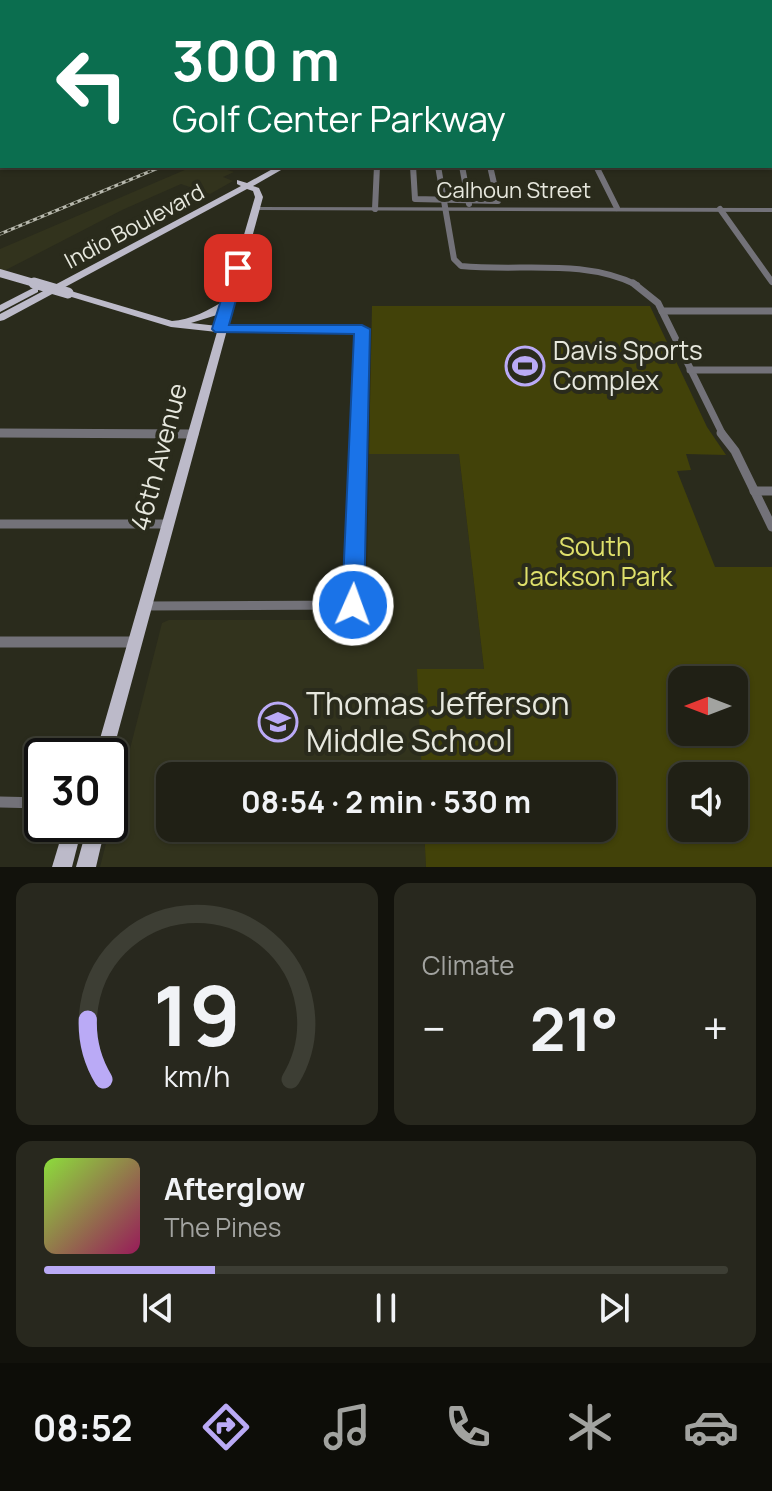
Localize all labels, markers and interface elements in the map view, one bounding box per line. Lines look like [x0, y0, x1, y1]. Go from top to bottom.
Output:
text: 300 m [172, 21, 340, 98]
icon: left [40, 32, 144, 136]
text: Golf Center Parkway [172, 94, 506, 143]
street label: Calhoun Street [437, 175, 591, 205]
street label: Indio Boulevard [59, 177, 209, 275]
pin [204, 234, 272, 302]
icon: arrive [216, 246, 260, 290]
place label: Davis Sports Complex [553, 332, 703, 398]
sports icon: Davis Sports Complex [504, 345, 546, 387]
street label: 46th Avenue [121, 379, 195, 535]
park label: South Jackson Park [517, 528, 674, 594]
position arrow [311, 563, 395, 647]
north arrow [668, 666, 748, 746]
map controls [668, 666, 748, 842]
place label: Thomas Jefferson Middle School [306, 681, 570, 762]
school or university icon: Thomas Jefferson Middle School [257, 701, 299, 743]
speed limit sign: 30 [24, 738, 128, 842]
button: sound [668, 762, 748, 842]
text: 08:54 · 2 min · 530 m [241, 781, 531, 822]
text: Climate [422, 947, 514, 983]
text: 19 [153, 957, 241, 1071]
text: 21° [530, 987, 619, 1069]
text: − [422, 998, 446, 1058]
text: + [703, 998, 728, 1058]
text: km/h [164, 1057, 230, 1096]
text: Afterglow [164, 1168, 305, 1209]
text: The Pines [164, 1209, 281, 1245]
icon: previous [136, 1286, 180, 1330]
icon: pause [364, 1286, 408, 1330]
icon: next [592, 1286, 636, 1330]
icon: directions [198, 1399, 254, 1455]
icon: music [319, 1399, 375, 1455]
icon: phone [440, 1399, 496, 1455]
icon: climate [562, 1399, 618, 1455]
icon: car [683, 1399, 739, 1455]
text: 08:52 [33, 1403, 132, 1452]

